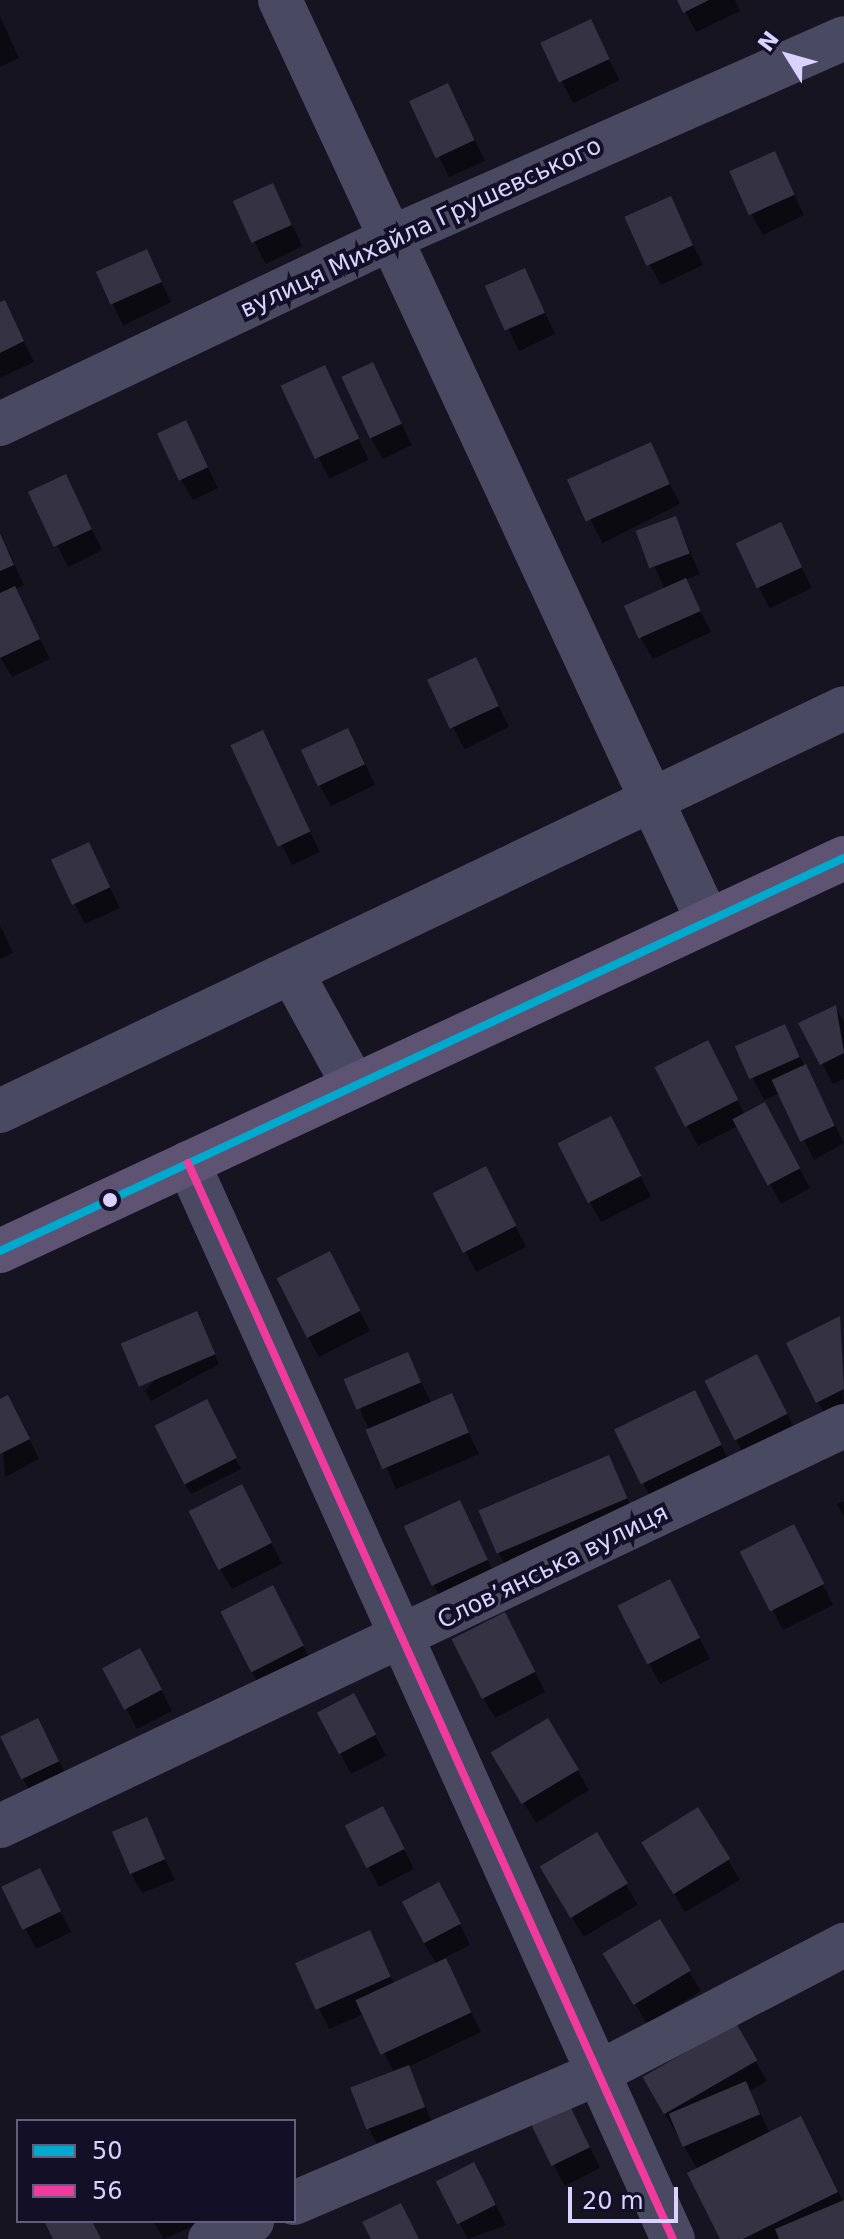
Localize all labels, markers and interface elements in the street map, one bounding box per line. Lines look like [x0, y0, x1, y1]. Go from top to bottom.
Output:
north arrow [748, 16, 828, 96]
text: N [753, 26, 784, 56]
street label: вулиця Михайла Грушевського [236, 131, 606, 325]
unlabelled marker [102, 1192, 118, 1208]
street label: Словʼянська вулиця [433, 1499, 673, 1635]
legend [16, 2119, 296, 2223]
text: 50 [92, 2137, 123, 2165]
scale bar [572, 2171, 682, 2221]
text: 56 [92, 2177, 123, 2205]
text: 20 m [582, 2187, 644, 2215]

